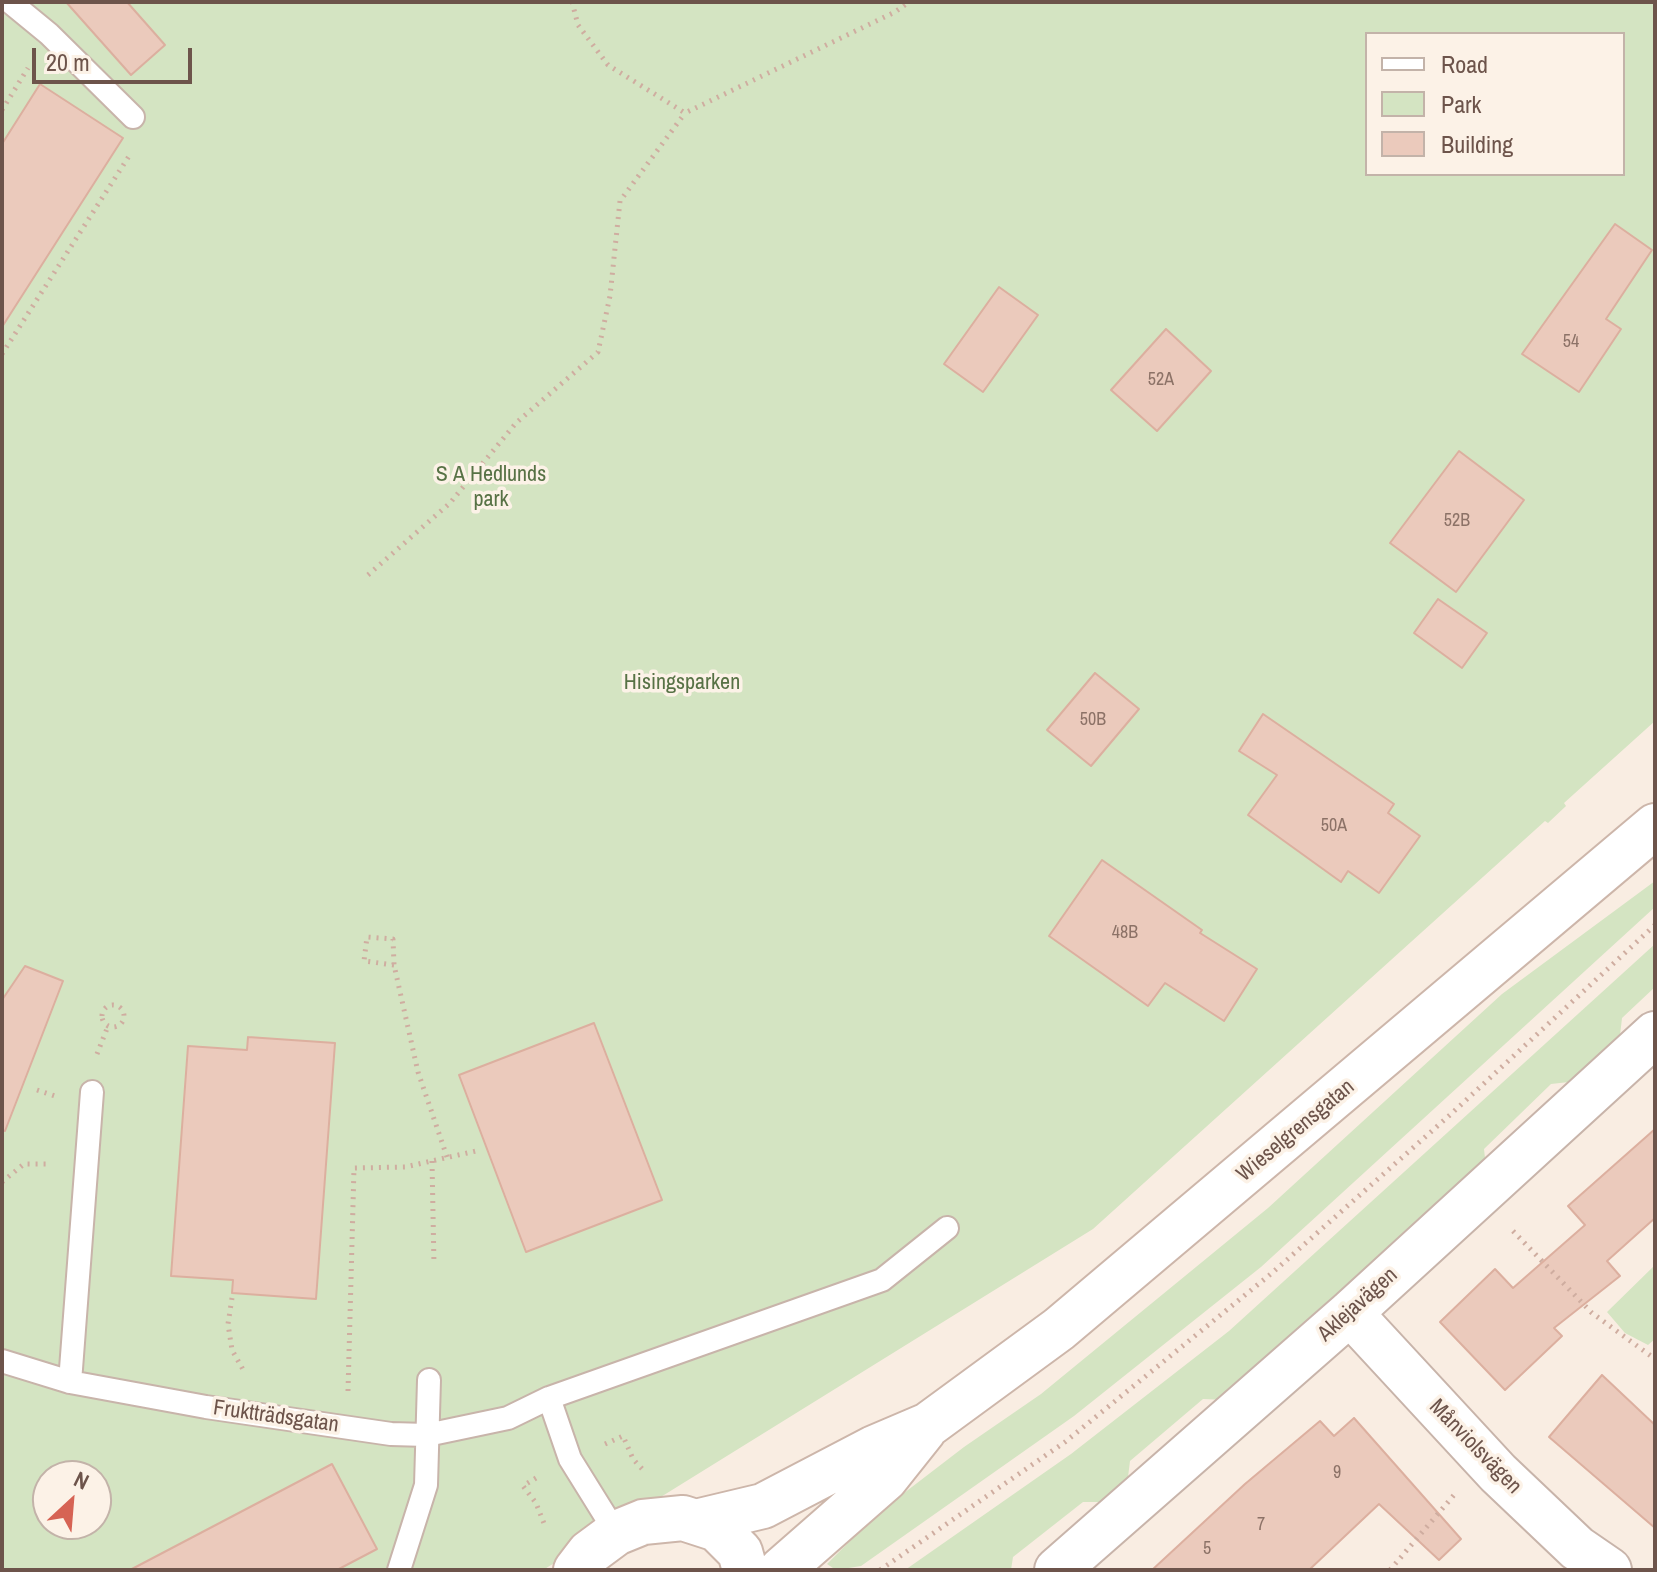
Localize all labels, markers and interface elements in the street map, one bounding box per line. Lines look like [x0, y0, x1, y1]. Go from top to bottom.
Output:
scale bar [36, 32, 196, 82]
legend [1365, 32, 1625, 176]
text: 20 m [46, 46, 90, 78]
text: Road [1441, 48, 1488, 80]
text: Park [1441, 88, 1481, 120]
text: Building [1441, 128, 1513, 160]
house number: 54 [1563, 331, 1579, 353]
house number: 52A [1148, 369, 1174, 391]
park label: S A Hedlunds park [436, 462, 546, 514]
house number: 52B [1444, 510, 1470, 532]
park label: Hisingsparken [624, 670, 740, 696]
house number: 50B [1080, 709, 1106, 731]
house number: 50A [1321, 815, 1347, 837]
house number: 48B [1112, 922, 1138, 944]
street label: Wieselgrensgatan [1232, 1074, 1360, 1188]
street label: Aklejavägen [1313, 1262, 1403, 1348]
street label: Månviolsvägen [1423, 1394, 1527, 1500]
street label: Fruktträdsgatan [212, 1395, 340, 1439]
north arrow [32, 1460, 112, 1540]
house number: 9 [1333, 1462, 1341, 1484]
text: N [69, 1464, 94, 1497]
house number: 7 [1257, 1514, 1265, 1536]
house number: 5 [1203, 1538, 1211, 1560]

